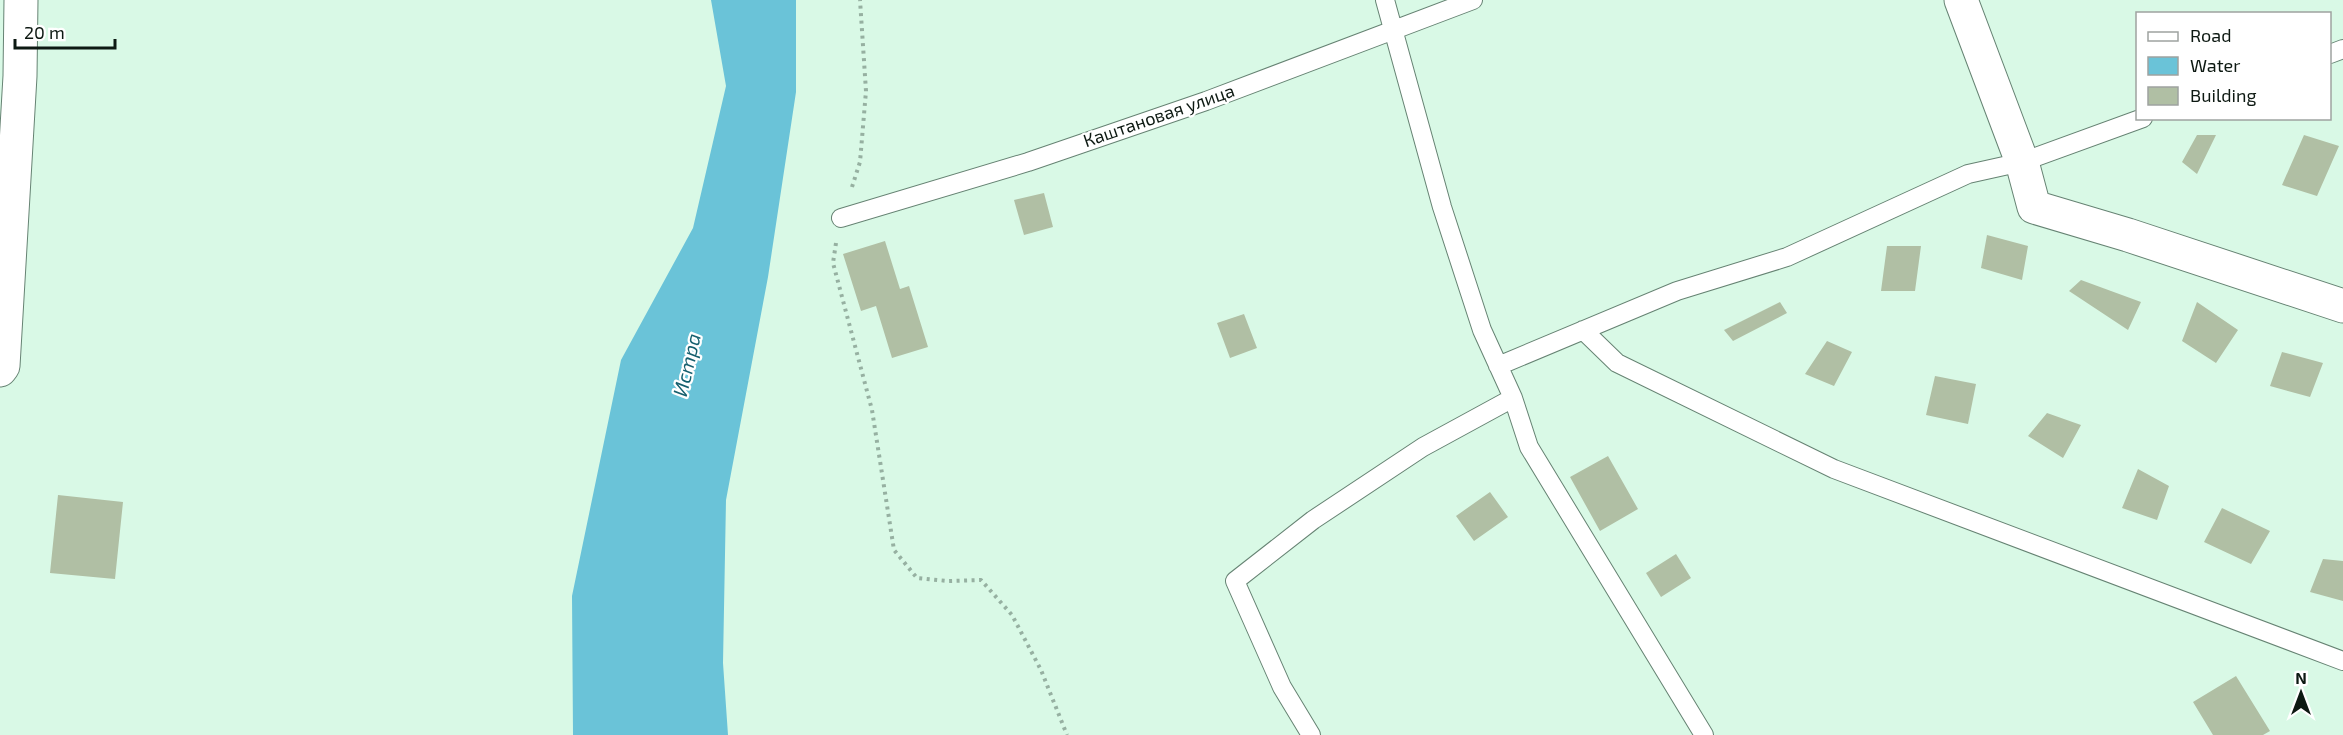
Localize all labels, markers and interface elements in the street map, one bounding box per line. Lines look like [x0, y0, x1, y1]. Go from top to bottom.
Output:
scale bar [15, 12, 116, 50]
legend [2136, 12, 2331, 120]
text: 20 m [24, 21, 65, 43]
text: Road [2190, 24, 2231, 46]
text: Water [2190, 54, 2240, 76]
street label: Каштановая улица [1080, 79, 1237, 151]
text: Building [2190, 84, 2257, 106]
water label: Истра [667, 331, 705, 399]
north arrow [2271, 663, 2331, 723]
text: N [2295, 668, 2307, 687]

